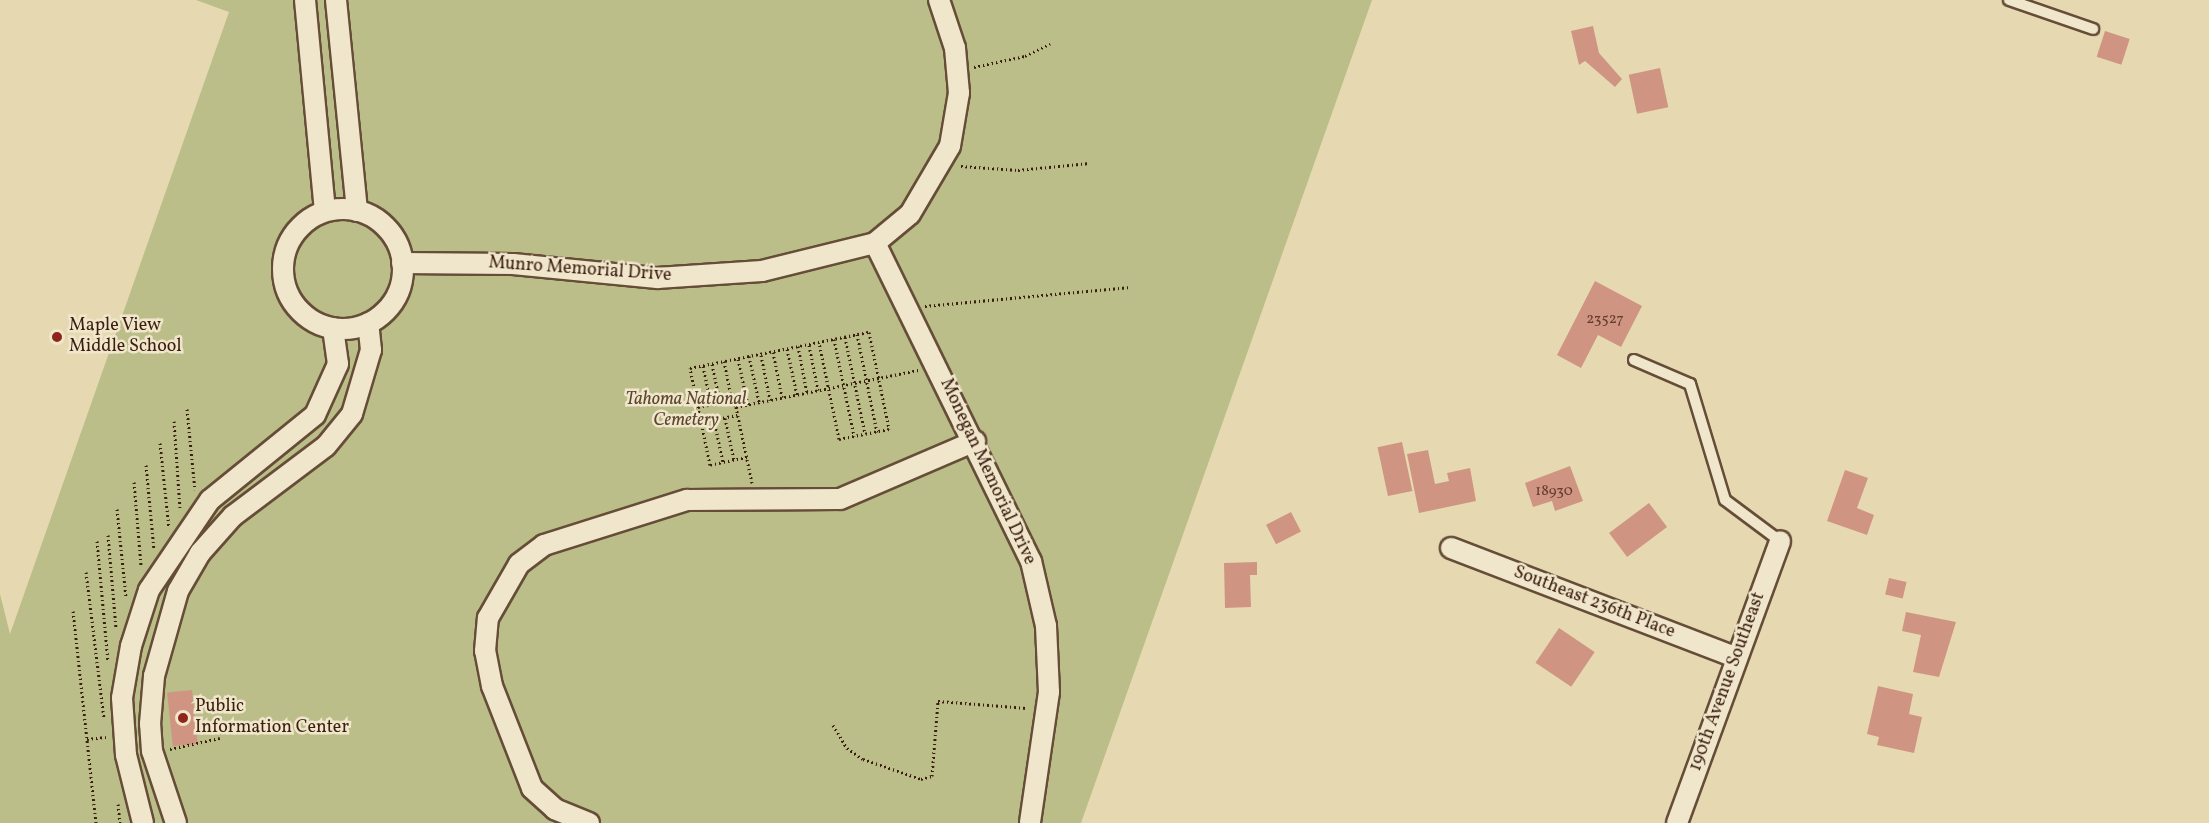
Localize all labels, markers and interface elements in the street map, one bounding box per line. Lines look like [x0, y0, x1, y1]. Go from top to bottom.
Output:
street label: Munro Memorial Drive [488, 253, 672, 287]
house number: 23527 [1586, 311, 1624, 329]
place label: Maple View Middle School [69, 316, 182, 358]
marker: Maple View Middle School [50, 330, 64, 344]
street label: Monegan Memorial Drive [934, 375, 1040, 569]
park label: Tahoma National Cemetery [625, 390, 747, 432]
house number: 18930 [1535, 483, 1573, 501]
street label: Southeast 236th Place [1510, 562, 1678, 644]
street label: 190th Avenue Southeast [1686, 590, 1770, 774]
place label: Public Information Center [195, 697, 349, 740]
marker: Public Information Center [176, 711, 190, 725]

